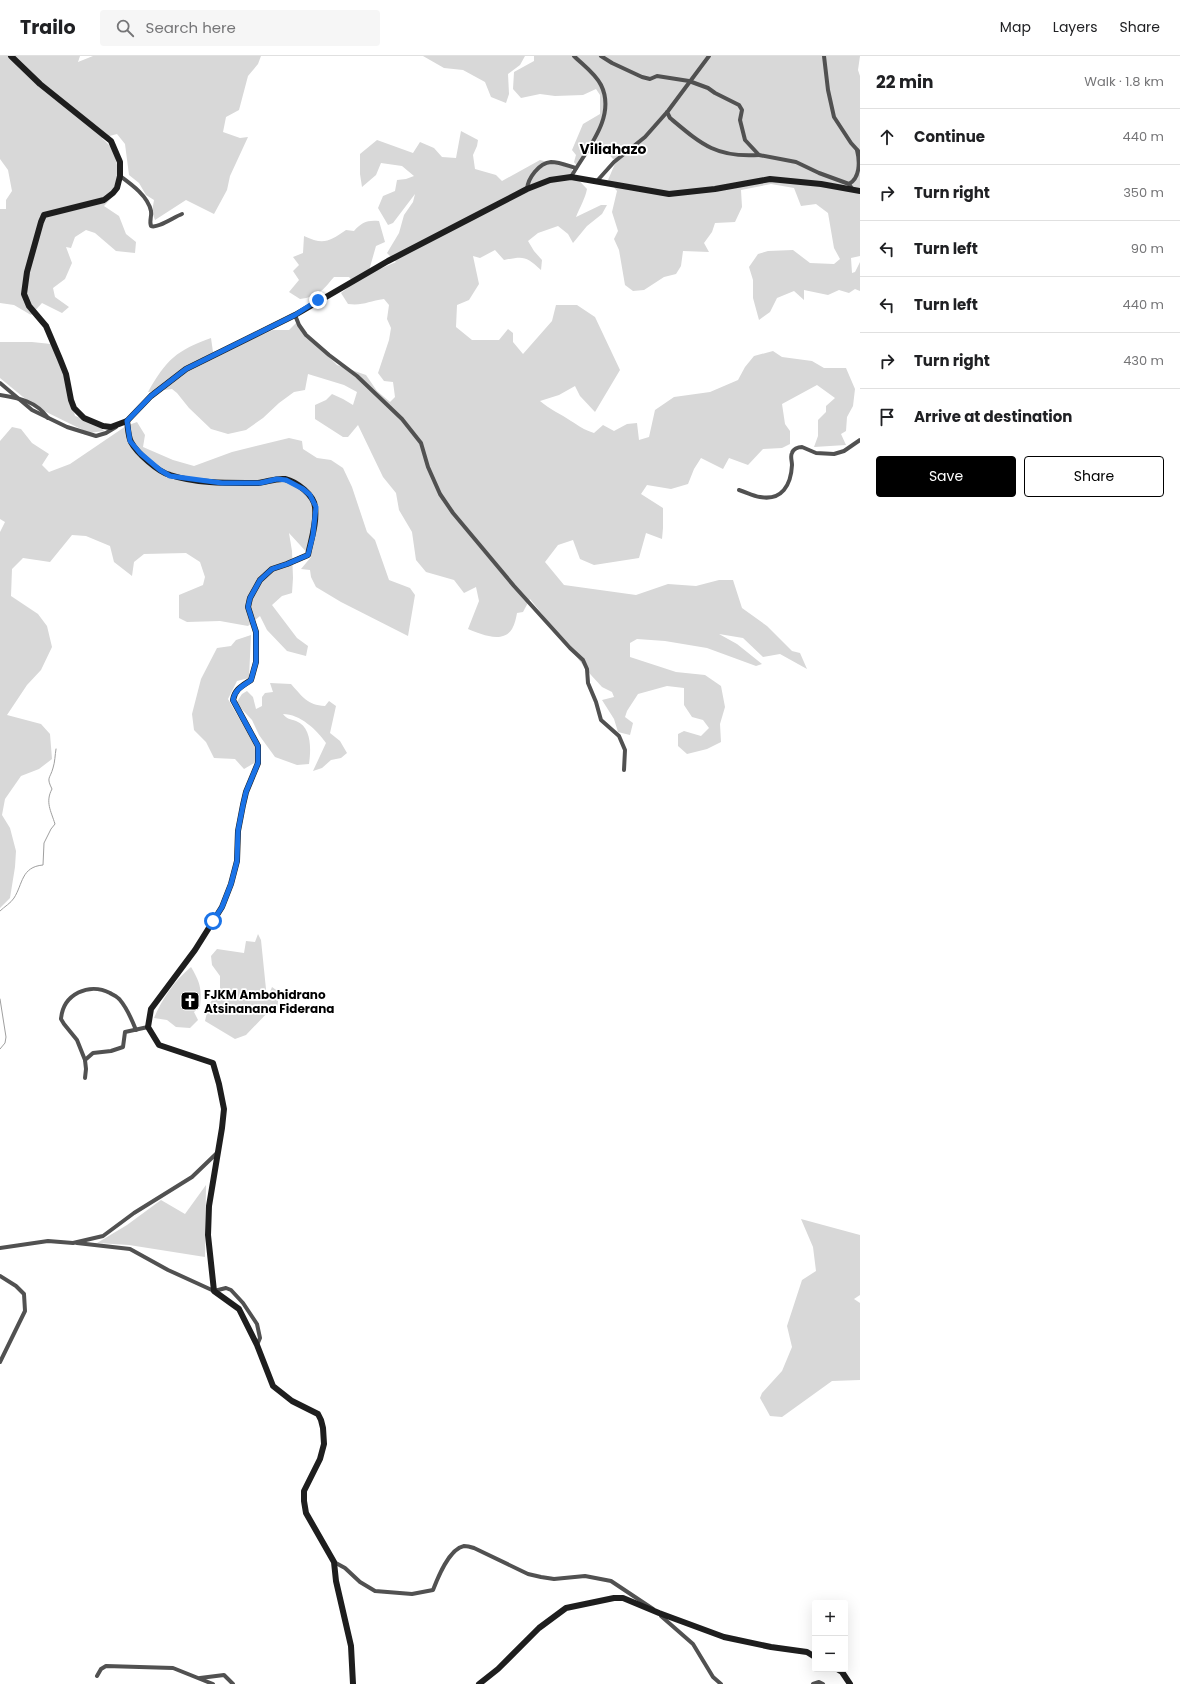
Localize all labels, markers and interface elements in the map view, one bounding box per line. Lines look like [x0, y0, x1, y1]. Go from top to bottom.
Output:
search box [100, 10, 380, 46]
text: Trailo [20, 14, 76, 41]
icon: search [114, 17, 136, 39]
text: Search here [146, 17, 236, 38]
text: Map [1000, 17, 1031, 37]
text: Layers [1053, 17, 1097, 37]
text: Share [1119, 17, 1160, 37]
text: 22 min [876, 70, 934, 94]
text: Walk · 1.8 km [1084, 72, 1164, 91]
icon: ahead [876, 126, 898, 148]
text: Continue [914, 126, 985, 147]
text: 440 m [1123, 127, 1164, 146]
district label: Viliahazo [580, 139, 647, 159]
icon: right [876, 182, 898, 204]
text: Turn right [914, 182, 990, 203]
text: 350 m [1123, 183, 1164, 202]
icon: left [876, 238, 898, 260]
text: Turn left [914, 238, 978, 259]
text: 90 m [1131, 239, 1164, 258]
route end [309, 291, 327, 309]
icon: left [876, 294, 898, 316]
text: Turn left [914, 294, 978, 315]
text: 440 m [1123, 295, 1164, 314]
icon: right [876, 350, 898, 372]
text: Turn right [914, 350, 990, 371]
text: 430 m [1123, 351, 1164, 370]
icon: arrive [876, 406, 898, 428]
text: Arrive at destination [914, 406, 1072, 427]
button: Save [876, 456, 1016, 497]
button: Share [1024, 456, 1164, 497]
route start [204, 912, 222, 930]
place label: FJKM Ambohidrano Atsinanana Fiderana [204, 986, 334, 1017]
church icon: FJKM Ambohidrano Atsinanana Fiderana [179, 990, 201, 1012]
map controls [812, 1600, 848, 1672]
button: + [812, 1600, 848, 1636]
button: − [812, 1636, 848, 1672]

